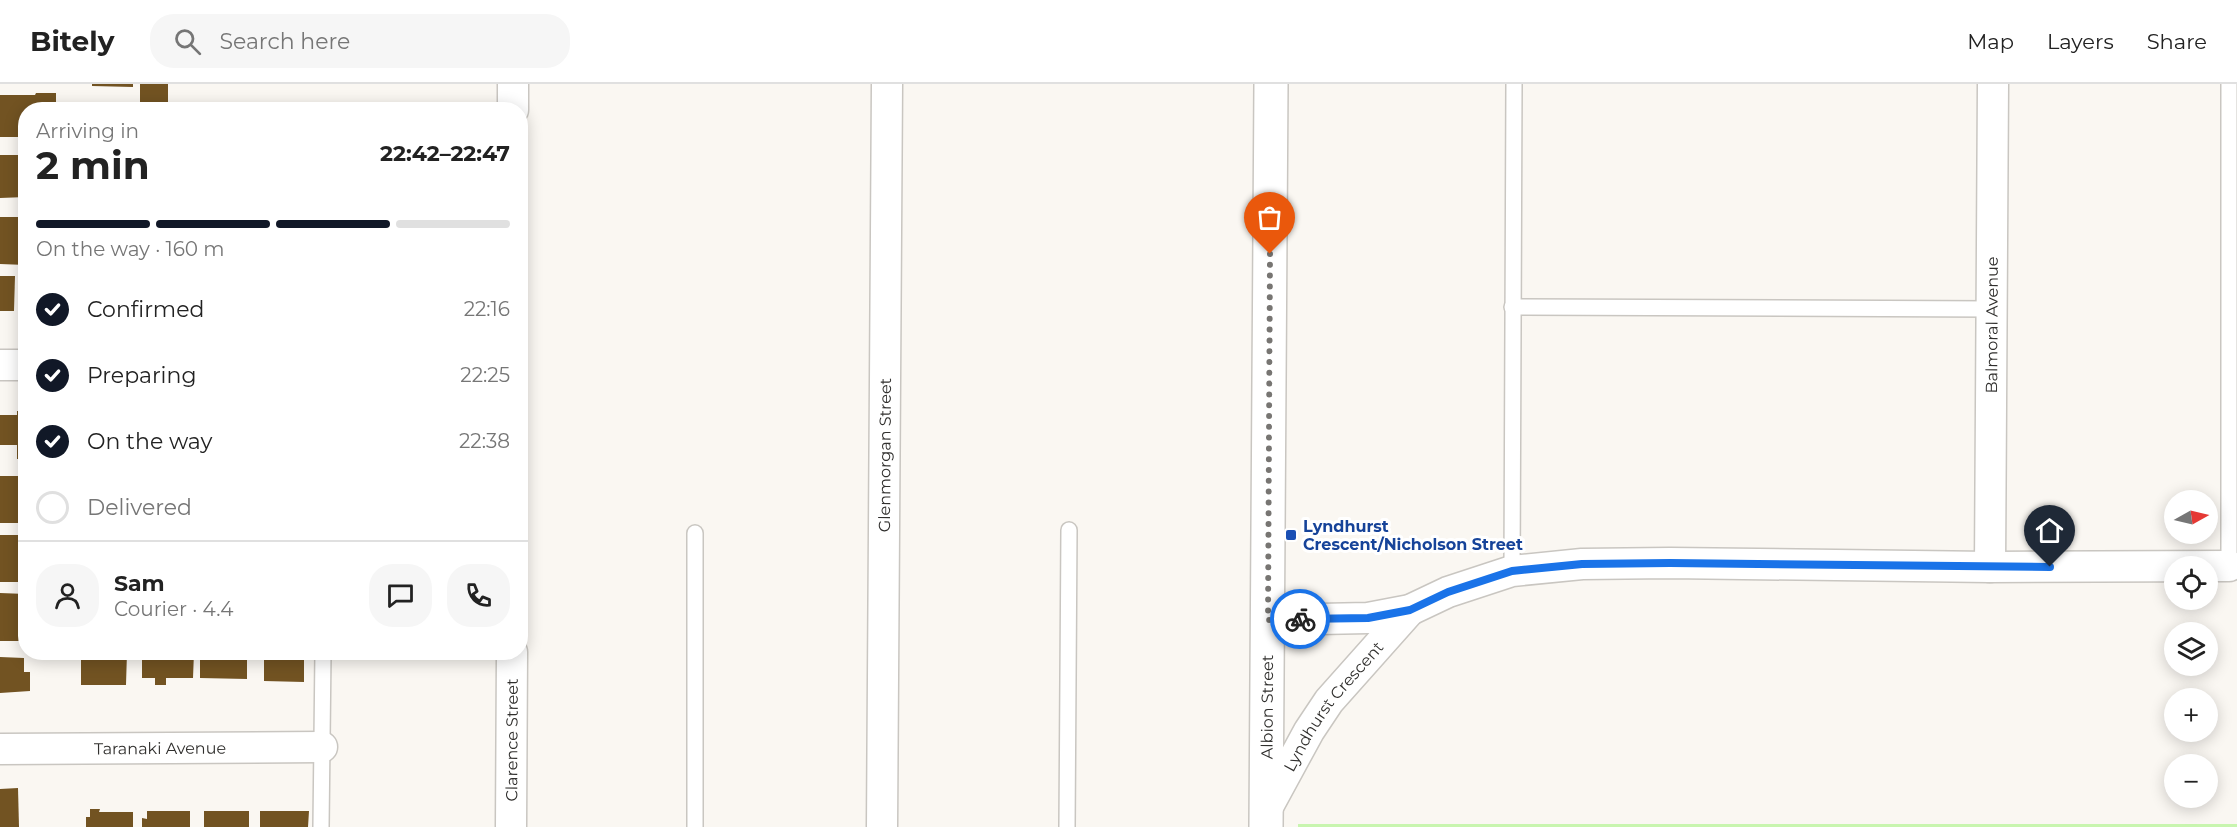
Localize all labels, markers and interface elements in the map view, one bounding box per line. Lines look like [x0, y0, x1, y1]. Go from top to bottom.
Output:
search box [150, 14, 570, 68]
text: Bitely [30, 24, 114, 58]
icon: search [171, 25, 204, 58]
text: Search here [219, 28, 350, 55]
text: Map [1967, 29, 2014, 54]
text: Layers [2047, 29, 2114, 54]
text: Share [2147, 29, 2207, 54]
text: Arriving in [36, 119, 139, 143]
text: 22:42–22:47 [380, 140, 510, 167]
text: 2 min [36, 141, 150, 189]
pin [1244, 192, 1295, 254]
icon: bag [1253, 201, 1286, 234]
text: On the way · 160 m [36, 237, 225, 261]
street label: Balmoral Avenue [1982, 256, 2001, 394]
icon: check [36, 293, 69, 326]
text: Confirmed [87, 296, 204, 323]
text: 22:16 [464, 297, 510, 321]
icon: check [36, 359, 69, 392]
text: Preparing [87, 362, 196, 389]
text: 22:25 [460, 363, 510, 387]
street label: Glenmorgan Street [874, 377, 895, 532]
icon: check [36, 425, 69, 458]
text: On the way [87, 428, 212, 455]
text: 22:38 [459, 429, 510, 453]
north arrow [2164, 490, 2218, 544]
map controls [2164, 490, 2218, 808]
text: Delivered [87, 494, 192, 521]
pin [2024, 505, 2075, 567]
icon: home [2033, 514, 2066, 547]
place label: Lyndhurst Crescent/Nicholson Street [1303, 517, 1523, 554]
marker: Lyndhurst Crescent/Nicholson Street [1284, 528, 1298, 542]
button: locate [2164, 556, 2218, 610]
button: person [36, 564, 99, 627]
button: chat [369, 564, 432, 627]
button: phone [447, 564, 510, 627]
text: Sam [114, 570, 165, 597]
courier [1270, 589, 1330, 649]
text: Courier · 4.4 [114, 597, 233, 621]
icon: bike [1284, 603, 1317, 636]
button: layers [2164, 622, 2218, 676]
street label: Lyndhurst Crescent [1279, 637, 1387, 775]
street label: Albion Street [1257, 654, 1277, 759]
street label: Clarence Street [502, 678, 521, 802]
button: + [2164, 688, 2218, 742]
street label: Taranaki Avenue [94, 738, 226, 758]
button: − [2164, 754, 2218, 808]

